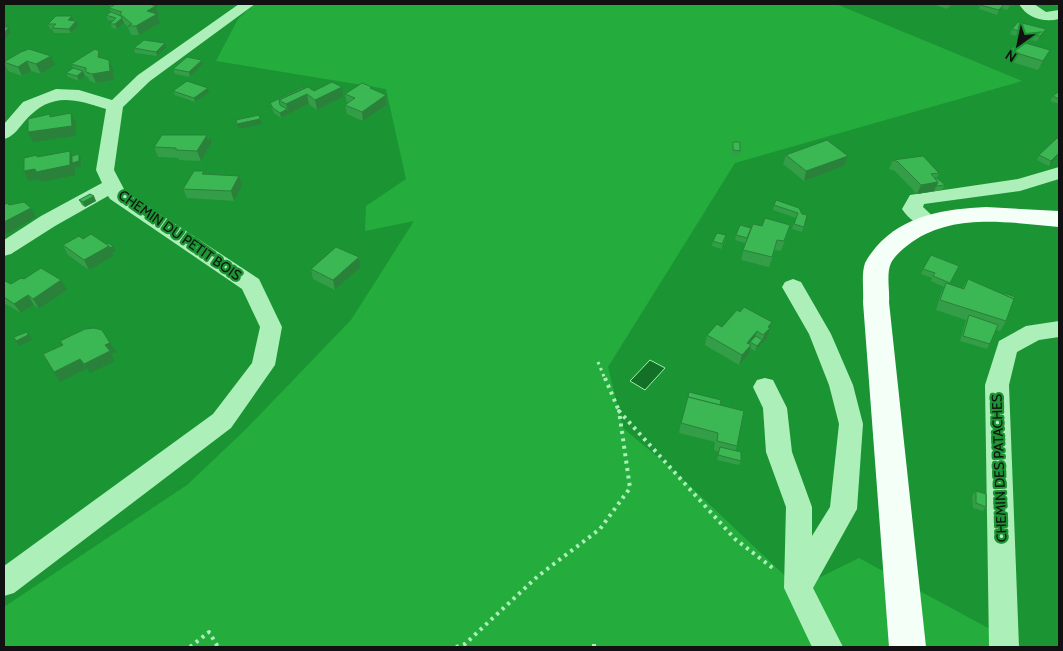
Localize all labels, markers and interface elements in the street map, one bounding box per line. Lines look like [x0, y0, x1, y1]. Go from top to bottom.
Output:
north arrow [993, 20, 1043, 70]
text: N [1002, 46, 1020, 66]
street label: CHEMIN DU PETIT BOIS [115, 186, 245, 284]
street label: CHEMIN DES PATACHES [987, 394, 1011, 542]

